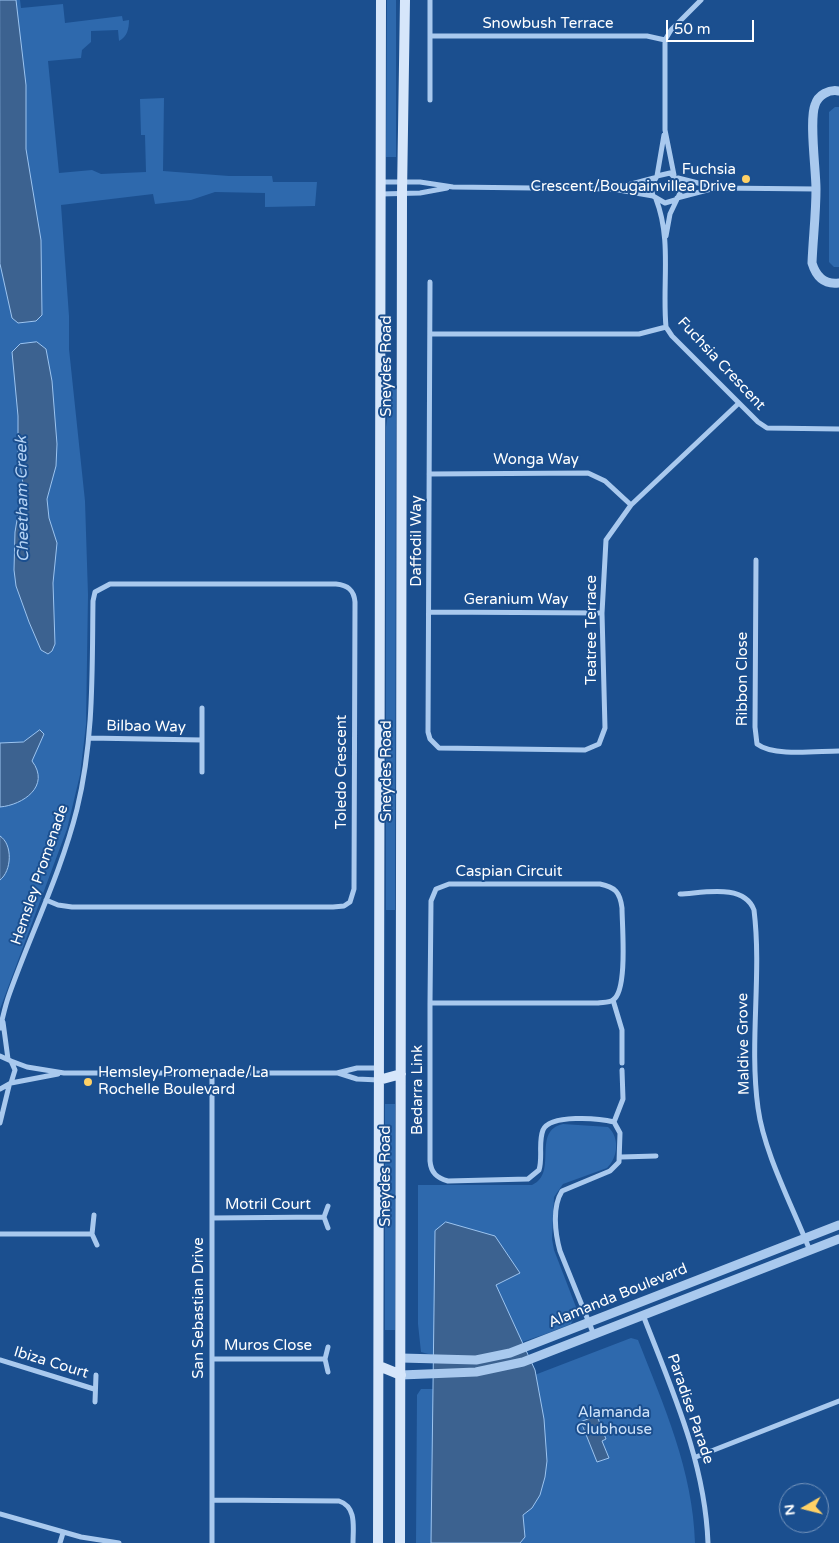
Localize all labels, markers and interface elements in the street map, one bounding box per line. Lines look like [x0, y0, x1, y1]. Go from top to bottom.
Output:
scale bar [669, 10, 756, 42]
street label: Snowbush Terrace [483, 15, 613, 33]
text: 50 m [674, 20, 711, 38]
place label: Fuchsia Crescent/Bougainvillea Drive [531, 161, 736, 196]
marker: Fuchsia Crescent/Bougainvillea Drive [740, 173, 752, 185]
street label: Fuchsia Crescent [673, 314, 769, 414]
street label: Sneydes Road [378, 315, 396, 417]
water label: Cheetham Creek [12, 436, 34, 562]
street label: Wonga Way [493, 451, 579, 469]
street label: Daffodil Way [408, 495, 426, 587]
street label: Teatree Terrace [583, 575, 601, 685]
street label: Geranium Way [464, 591, 568, 609]
street label: Ribbon Close [734, 632, 752, 726]
street label: Toledo Crescent [333, 715, 351, 829]
street label: Bilbao Way [106, 717, 186, 737]
street label: Sneydes Road [378, 720, 396, 822]
street label: Hemsley Promenade [8, 803, 72, 947]
street label: Caspian Circuit [456, 863, 562, 881]
street label: Maldive Grove [734, 993, 754, 1095]
street label: Bedarra Link [409, 1045, 427, 1135]
place label: Hemsley Promenade/La Rochelle Boulevard [98, 1064, 269, 1099]
marker: Hemsley Promenade/La Rochelle Boulevard [82, 1076, 94, 1088]
street label: Sneydes Road [377, 1125, 395, 1227]
street label: Motril Court [225, 1196, 311, 1214]
street label: San Sebastian Drive [190, 1237, 208, 1379]
street label: Alamanda Boulevard [546, 1260, 690, 1332]
street label: Muros Close [224, 1337, 312, 1355]
street label: Ibiza Court [12, 1343, 90, 1383]
street label: Paradise Parade [663, 1352, 717, 1466]
park label: Alamanda Clubhouse [576, 1404, 652, 1439]
north arrow [779, 1483, 829, 1533]
text: N [780, 1503, 799, 1517]

